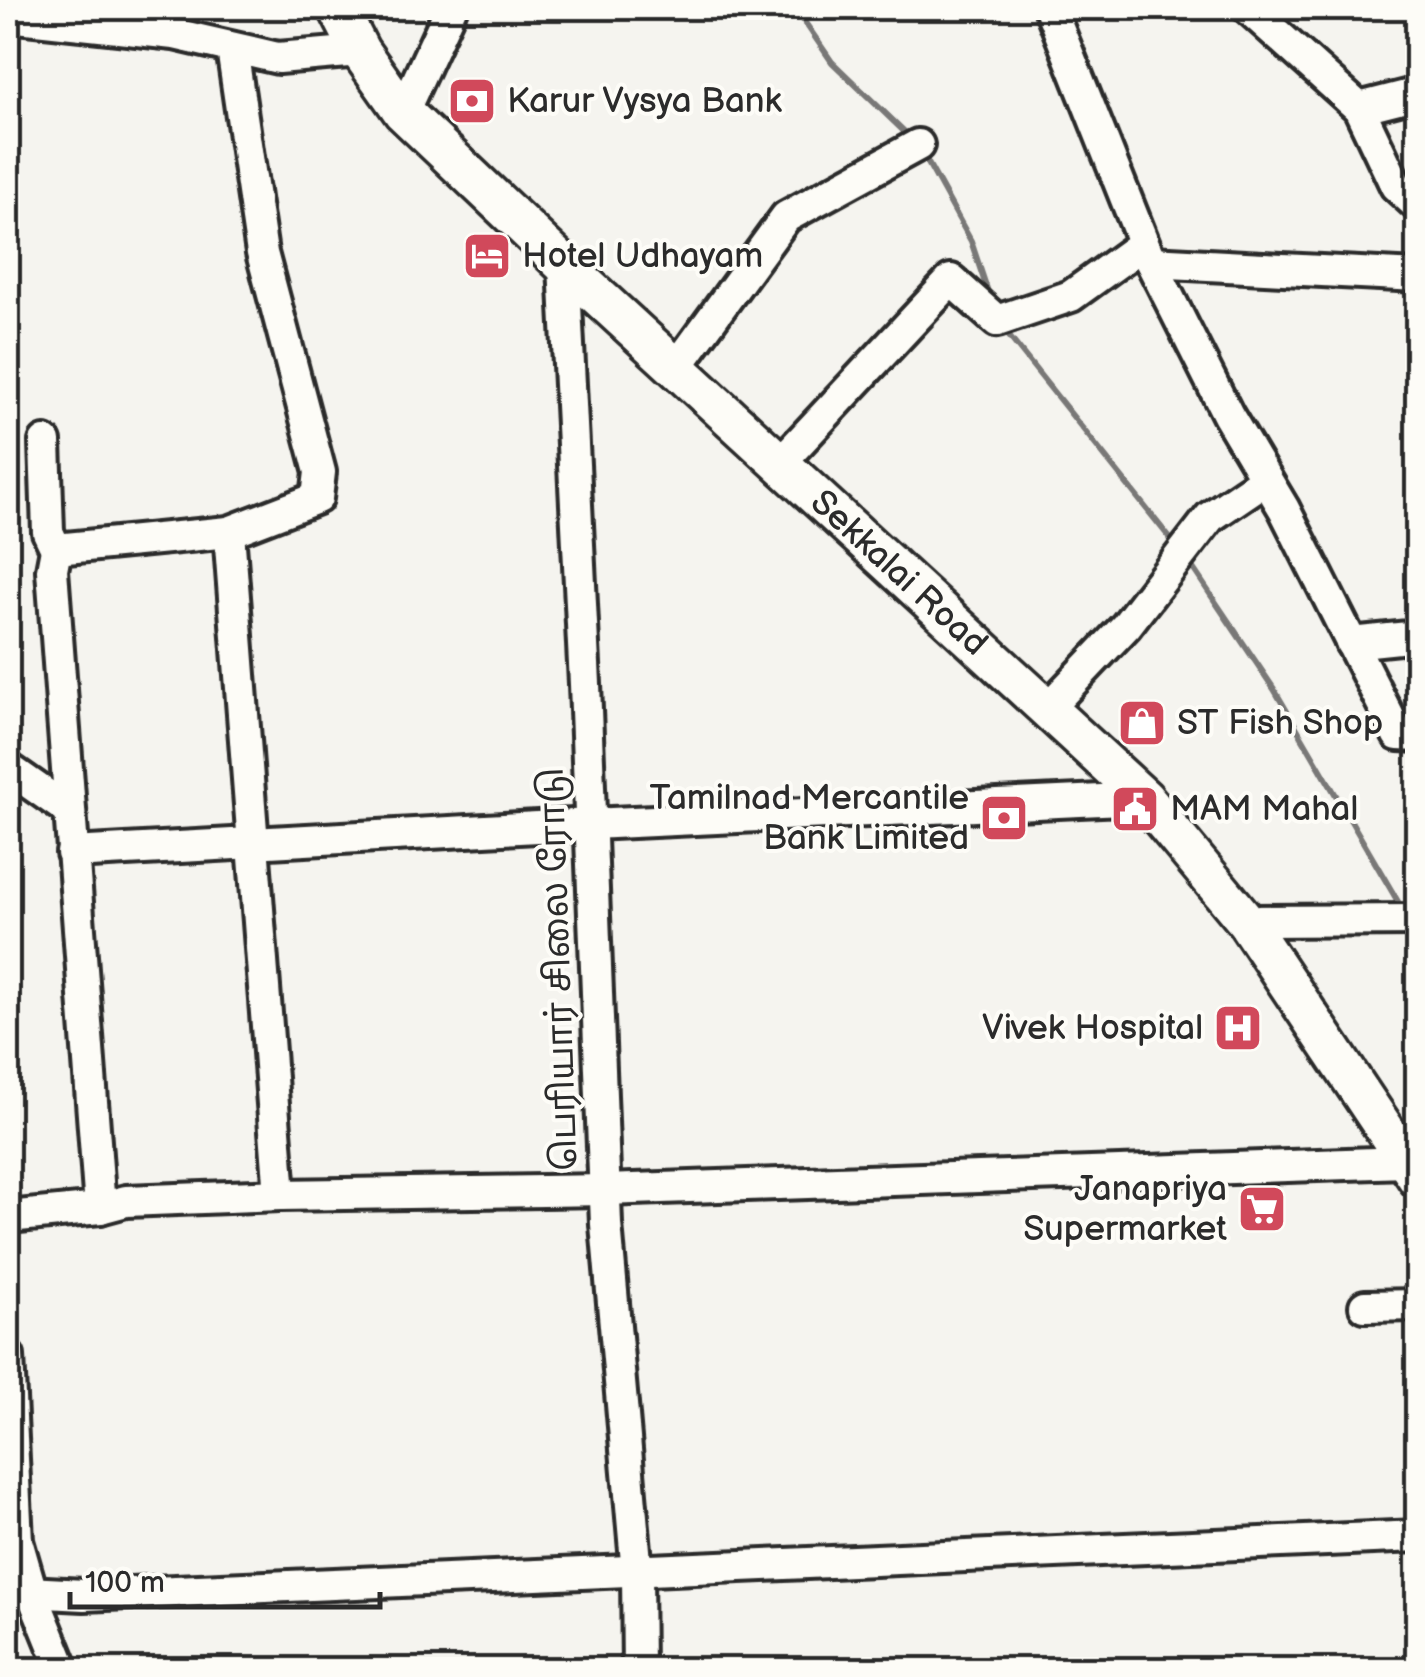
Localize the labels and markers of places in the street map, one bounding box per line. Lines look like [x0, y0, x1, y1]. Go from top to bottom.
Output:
bank icon: Karur Vysya Bank [446, 75, 498, 127]
place label: Karur Vysya Bank [507, 80, 783, 123]
hotel icon: Hotel Udhayam [461, 230, 513, 282]
place label: Hotel Udhayam [522, 235, 763, 278]
shop icon: ST Fish Shop [1116, 697, 1168, 749]
place label: ST Fish Shop [1177, 702, 1383, 745]
place label: Tamilnad Mercantile Bank Limited [650, 777, 969, 860]
public building icon: MAM Mahal [1109, 783, 1161, 835]
place label: MAM Mahal [1170, 788, 1358, 831]
bank icon: Tamilnad Mercantile Bank Limited [978, 792, 1030, 844]
hospital icon: Vivek Hospital [1212, 1002, 1264, 1054]
place label: Vivek Hospital [982, 1007, 1203, 1050]
place label: Janapriya Supermarket [1023, 1168, 1227, 1251]
supermarket icon: Janapriya Supermarket [1236, 1183, 1288, 1235]

